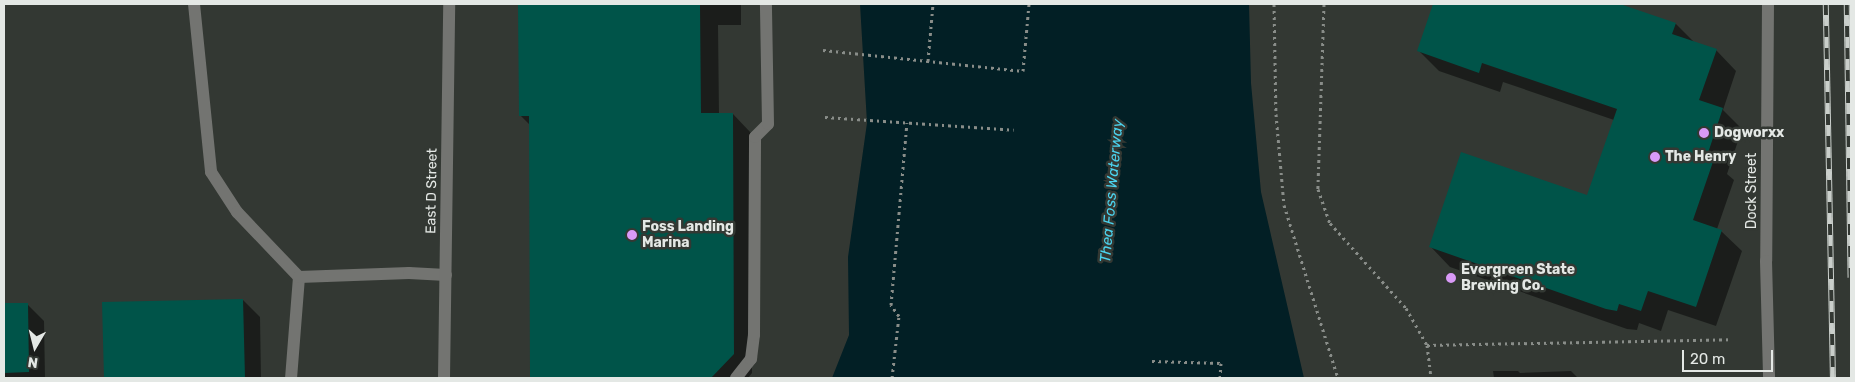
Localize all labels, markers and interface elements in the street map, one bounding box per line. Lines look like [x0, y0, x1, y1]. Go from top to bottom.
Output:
water label: Thea Foss Waterway [1097, 118, 1127, 264]
place label: Dogworxx [1714, 125, 1784, 141]
marker: Dogworxx [1698, 127, 1710, 139]
street label: East D Street [423, 148, 441, 234]
place label: The Henry [1665, 149, 1736, 165]
marker: The Henry [1649, 151, 1661, 163]
street label: Dock Street [1744, 153, 1760, 229]
place label: Foss Landing Marina [642, 219, 734, 252]
marker: Foss Landing Marina [626, 229, 638, 241]
place label: Evergreen State Brewing Co. [1461, 262, 1575, 294]
marker: Evergreen State Brewing Co. [1445, 272, 1457, 284]
north arrow [10, 322, 60, 372]
scale bar [1685, 340, 1776, 372]
text: 20 m [1690, 350, 1725, 368]
text: N [27, 353, 39, 371]

